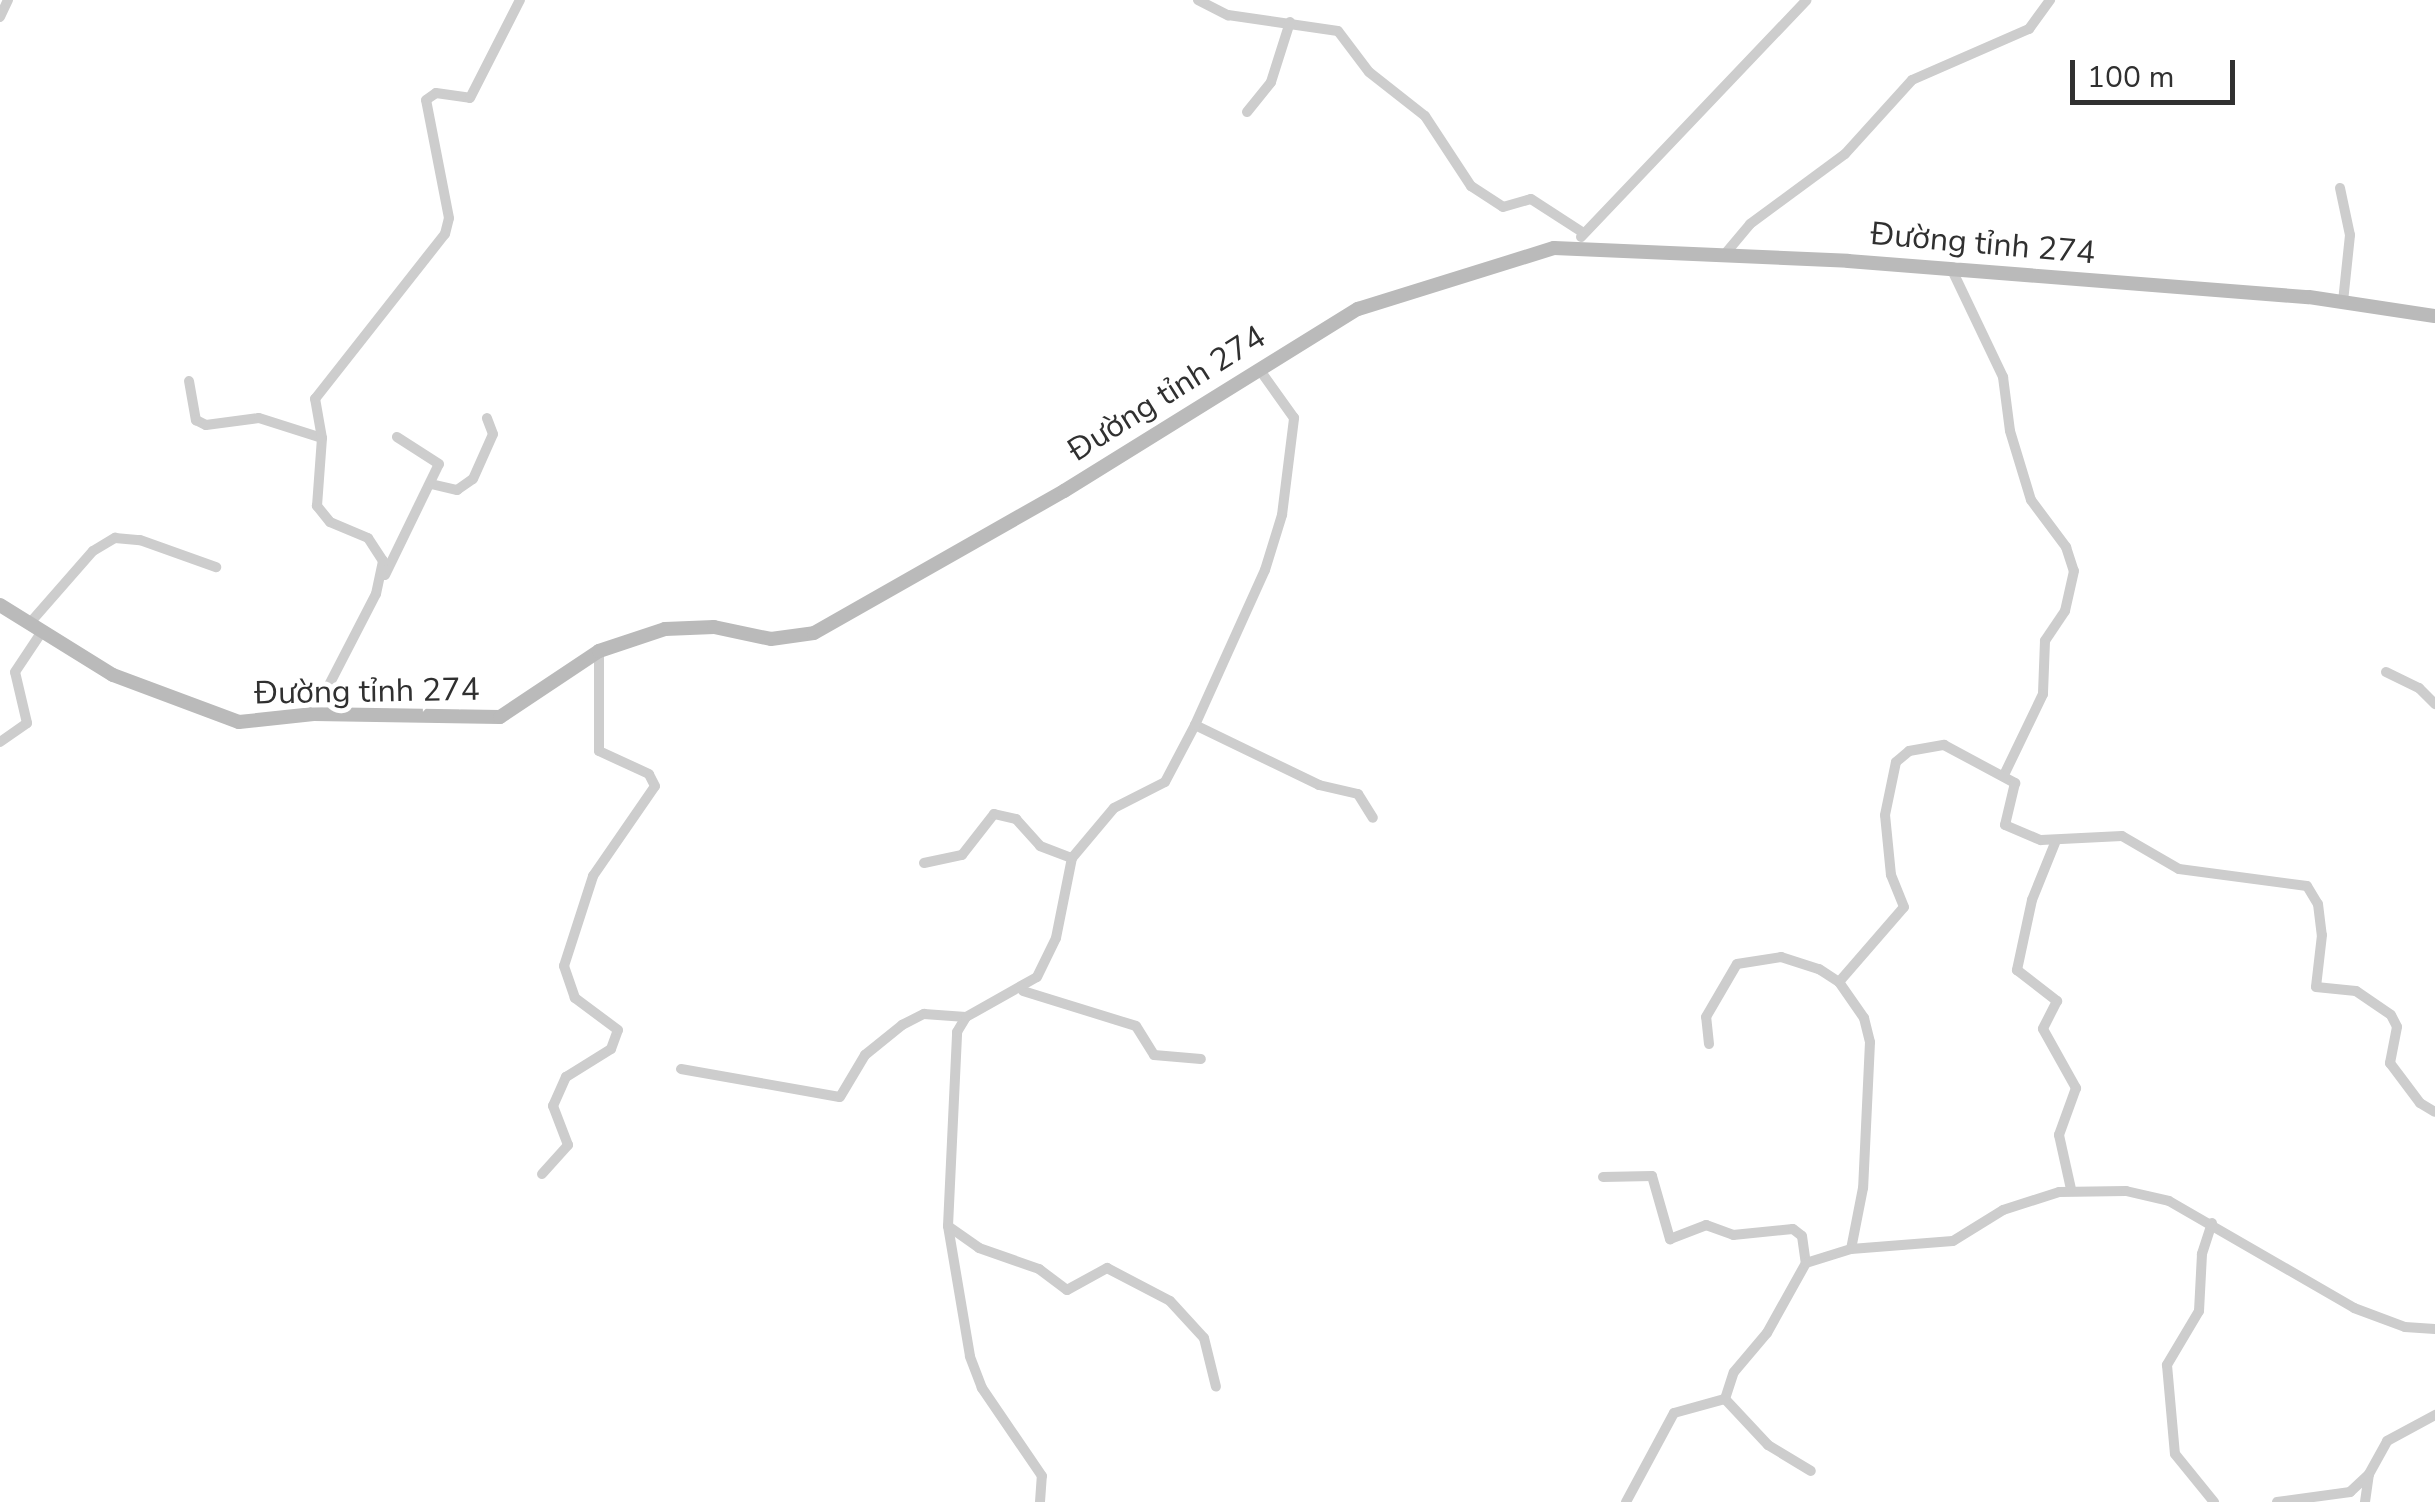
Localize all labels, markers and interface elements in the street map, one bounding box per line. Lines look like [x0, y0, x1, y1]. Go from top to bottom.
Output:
scale bar [2075, 40, 2240, 102]
text: 100 m [2087, 57, 2174, 98]
street label: Đường tỉnh 274 [1869, 215, 2097, 273]
street label: Đường tỉnh 274 [1061, 318, 1273, 470]
street label: Đường tỉnh 274 [254, 671, 480, 713]

